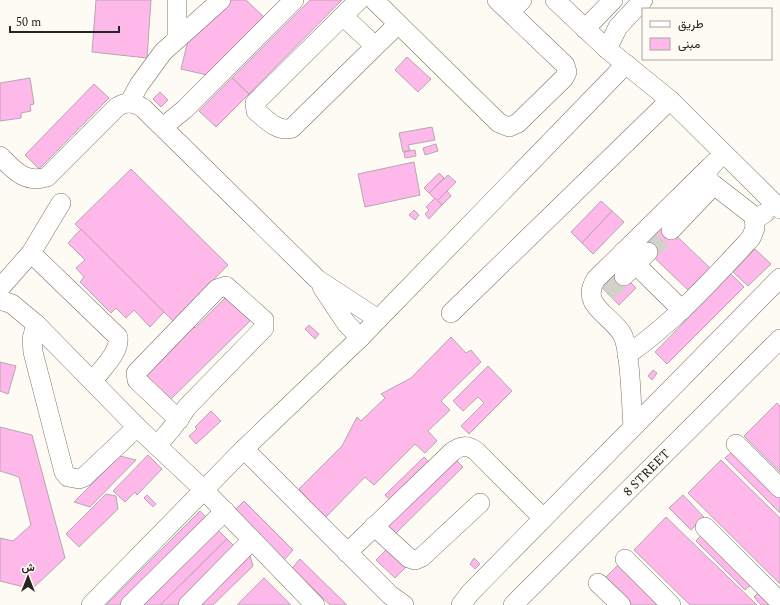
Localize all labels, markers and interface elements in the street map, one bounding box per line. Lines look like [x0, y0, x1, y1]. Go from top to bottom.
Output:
scale bar [10, 8, 119, 34]
legend [642, 8, 772, 60]
text: 50 m [16, 13, 41, 32]
text: طريق [678, 15, 704, 34]
text: مبنى [678, 35, 700, 54]
street label: 8 STREET [619, 444, 675, 501]
north arrow [8, 557, 48, 597]
text: ش [21, 559, 35, 576]

